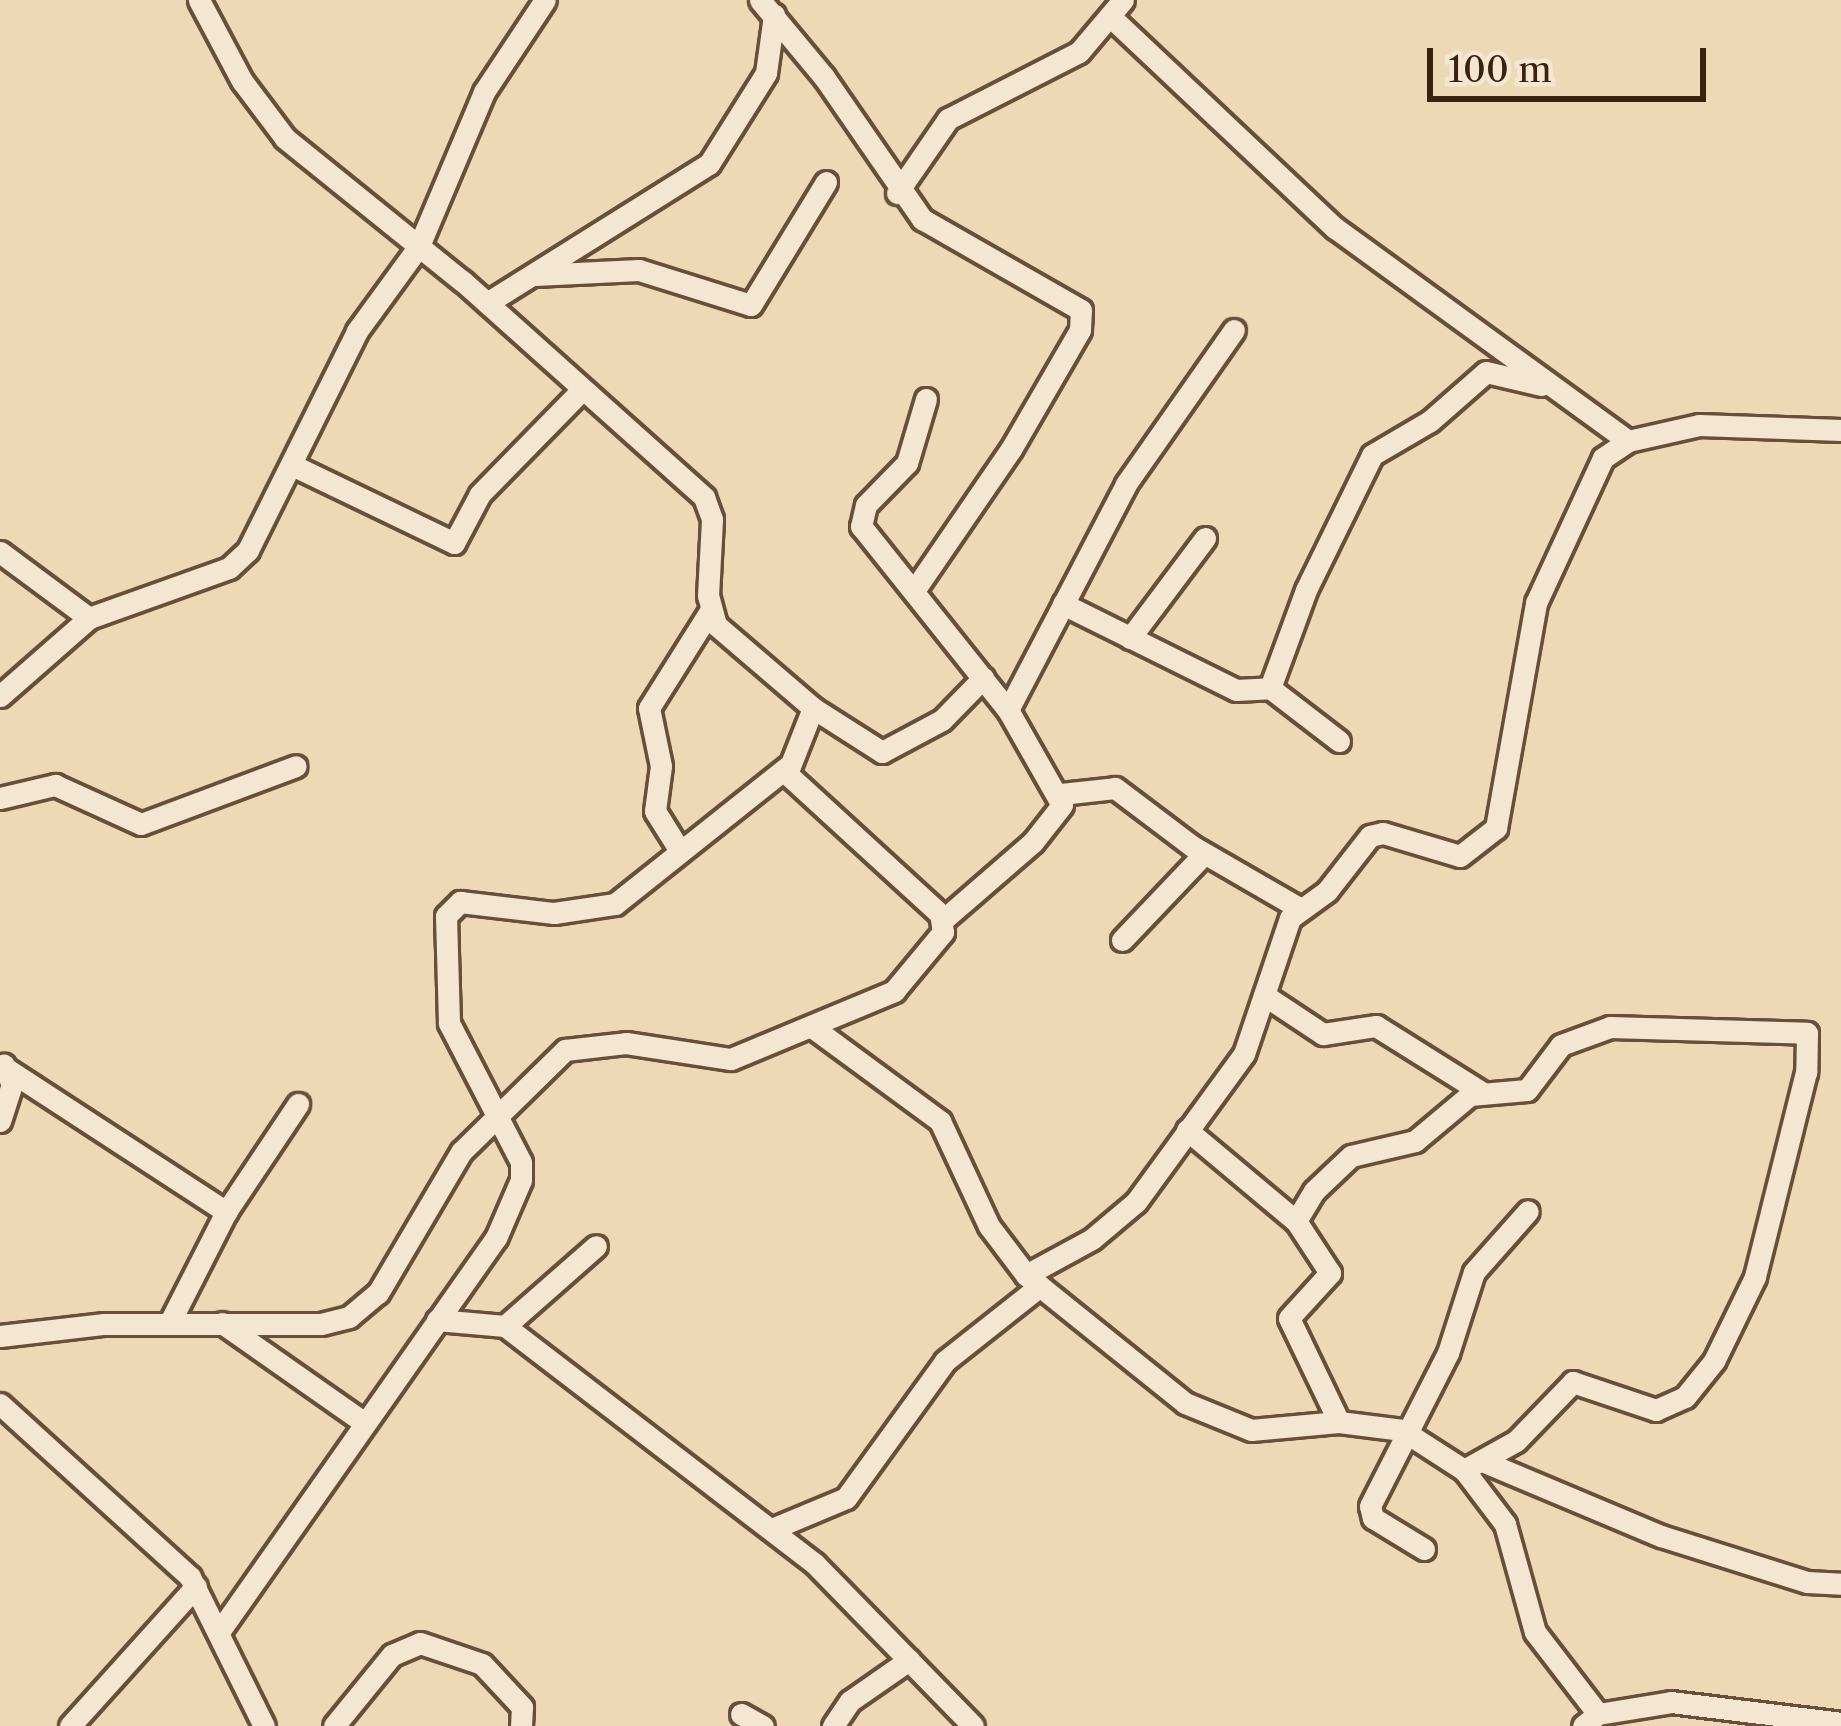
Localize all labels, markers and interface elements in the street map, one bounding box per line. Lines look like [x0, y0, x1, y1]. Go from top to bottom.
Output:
scale bar [1433, 24, 1712, 98]
text: 100 m [1448, 47, 1552, 91]

